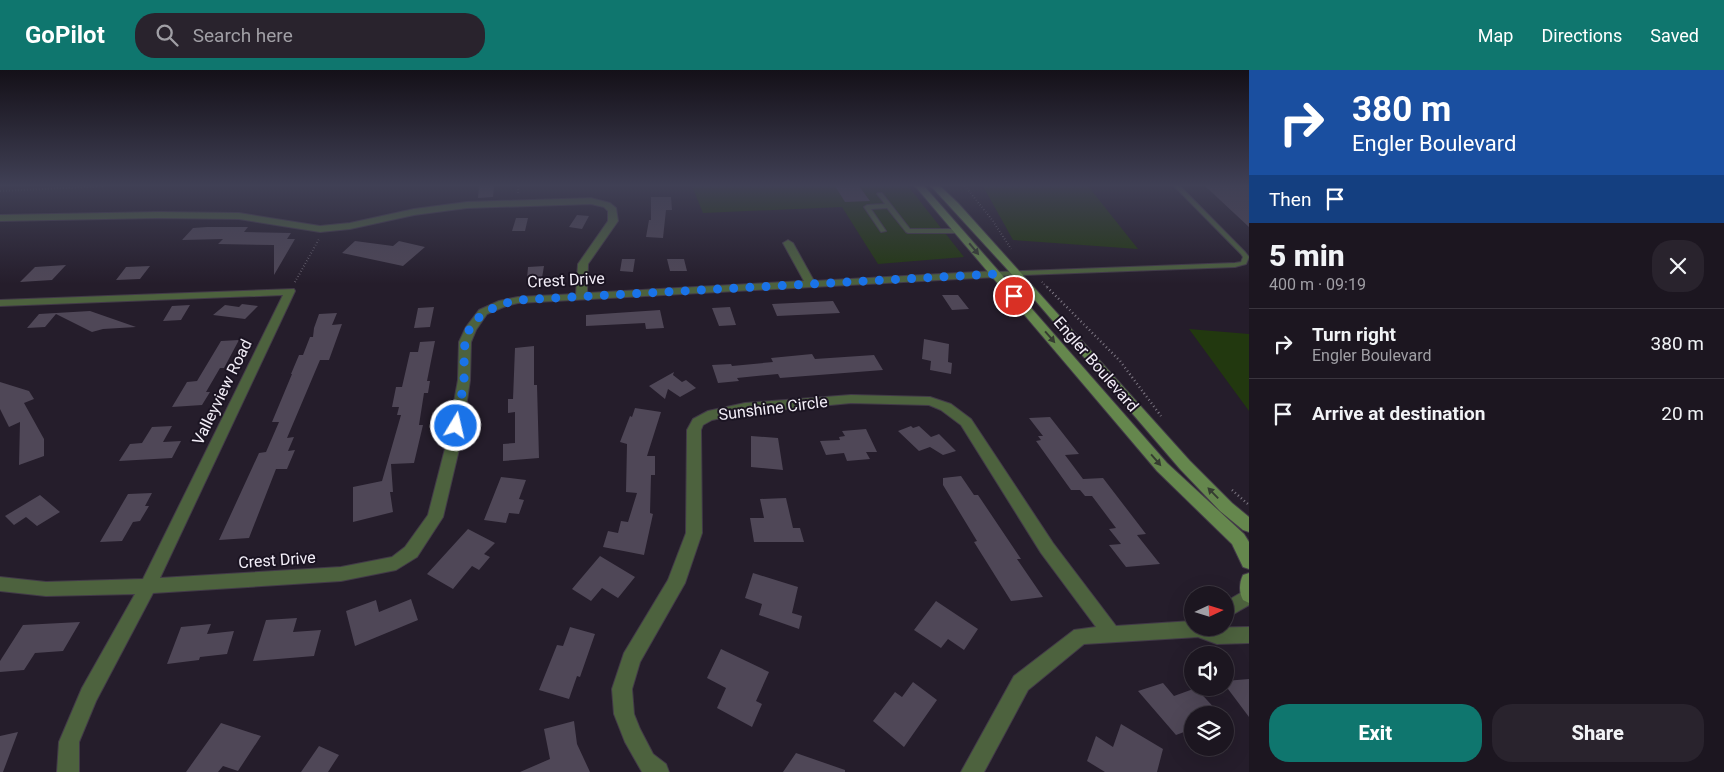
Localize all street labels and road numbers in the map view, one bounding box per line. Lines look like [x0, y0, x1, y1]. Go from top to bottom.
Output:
street label: Crest Drive [527, 268, 605, 292]
street label: Engler Boulevard [1050, 313, 1142, 415]
street label: Valleyview Road [188, 336, 256, 448]
street label: Sunshine Circle [717, 392, 829, 424]
street label: Crest Drive [238, 548, 316, 572]

